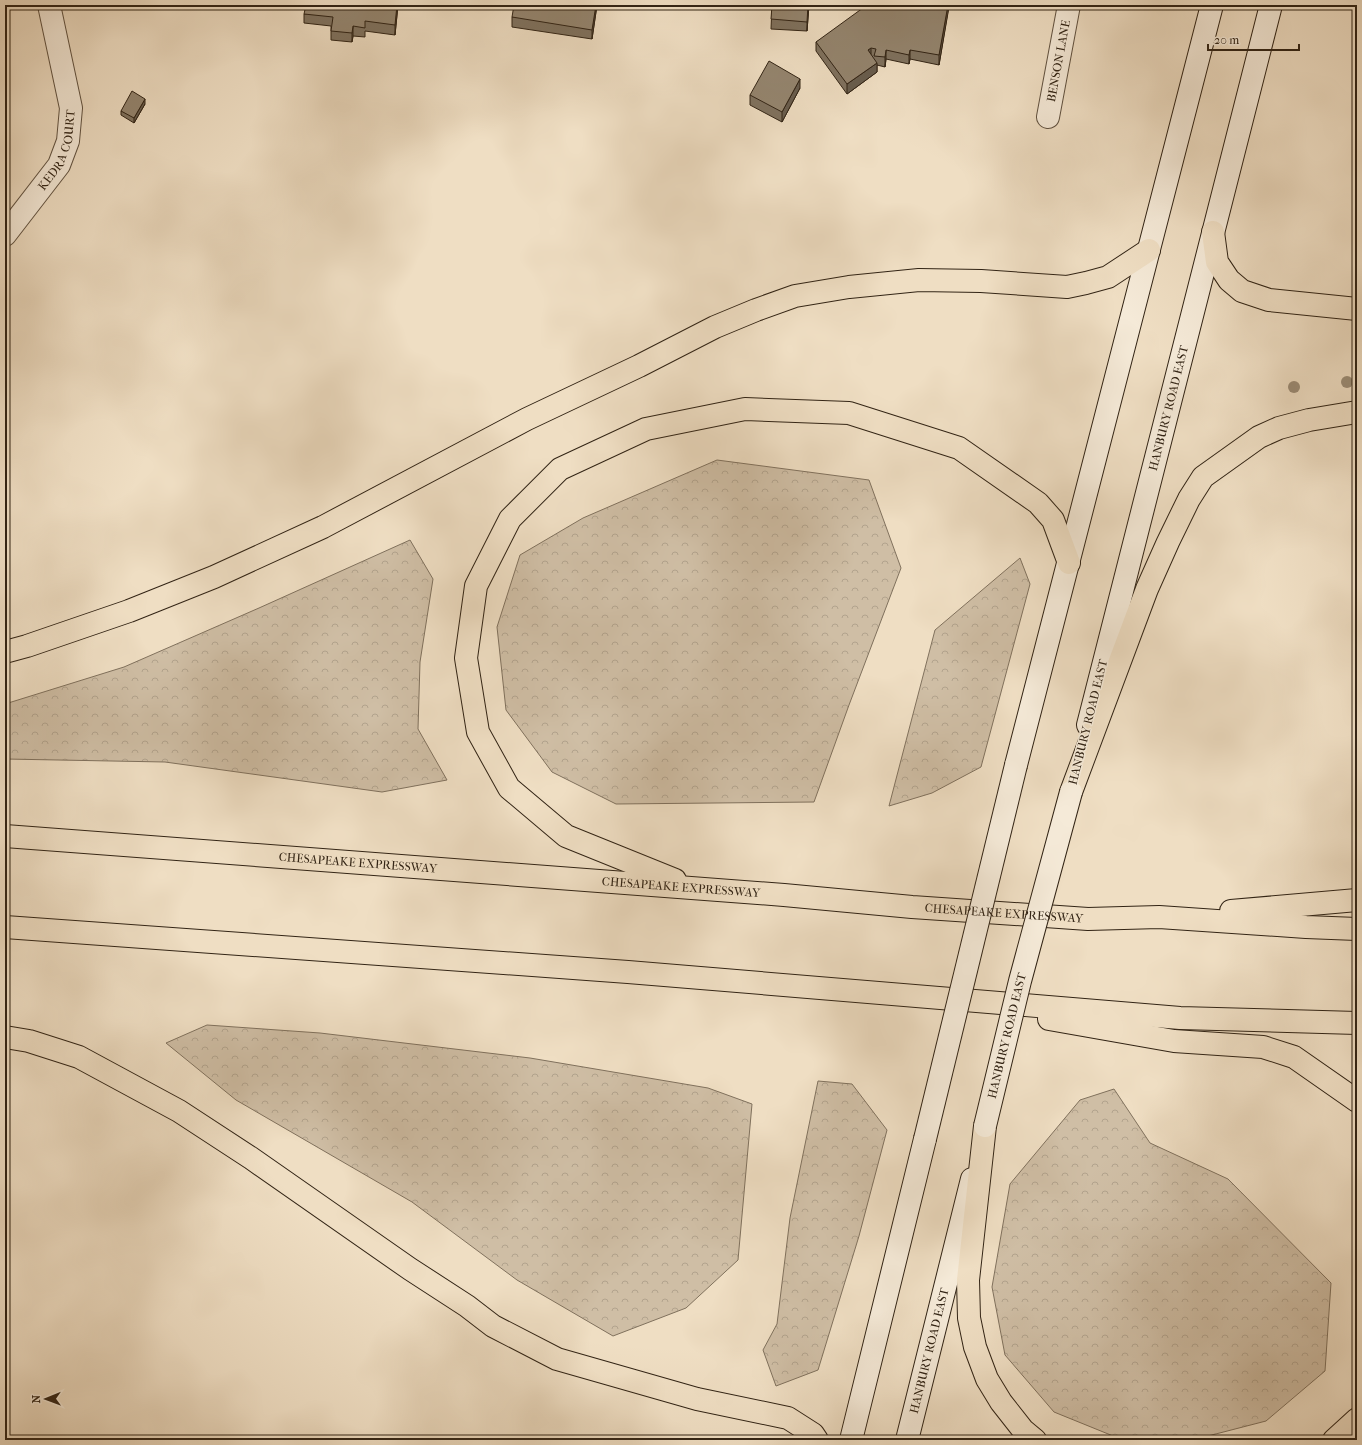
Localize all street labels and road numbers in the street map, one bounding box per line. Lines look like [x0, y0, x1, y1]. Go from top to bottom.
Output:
street label: BENSON LANE [1044, 19, 1073, 103]
street label: KEDRA COURT [35, 108, 78, 193]
street label: HANBURY ROAD EAST [1146, 343, 1191, 472]
street label: HANBURY ROAD EAST [1066, 657, 1111, 786]
street label: CHESAPEAKE EXPRESSWAY [278, 850, 439, 876]
street label: CHESAPEAKE EXPRESSWAY [601, 874, 762, 900]
street label: CHESAPEAKE EXPRESSWAY [924, 901, 1085, 926]
street label: HANBURY ROAD EAST [985, 970, 1029, 1100]
street label: HANBURY ROAD EAST [907, 1286, 952, 1415]

